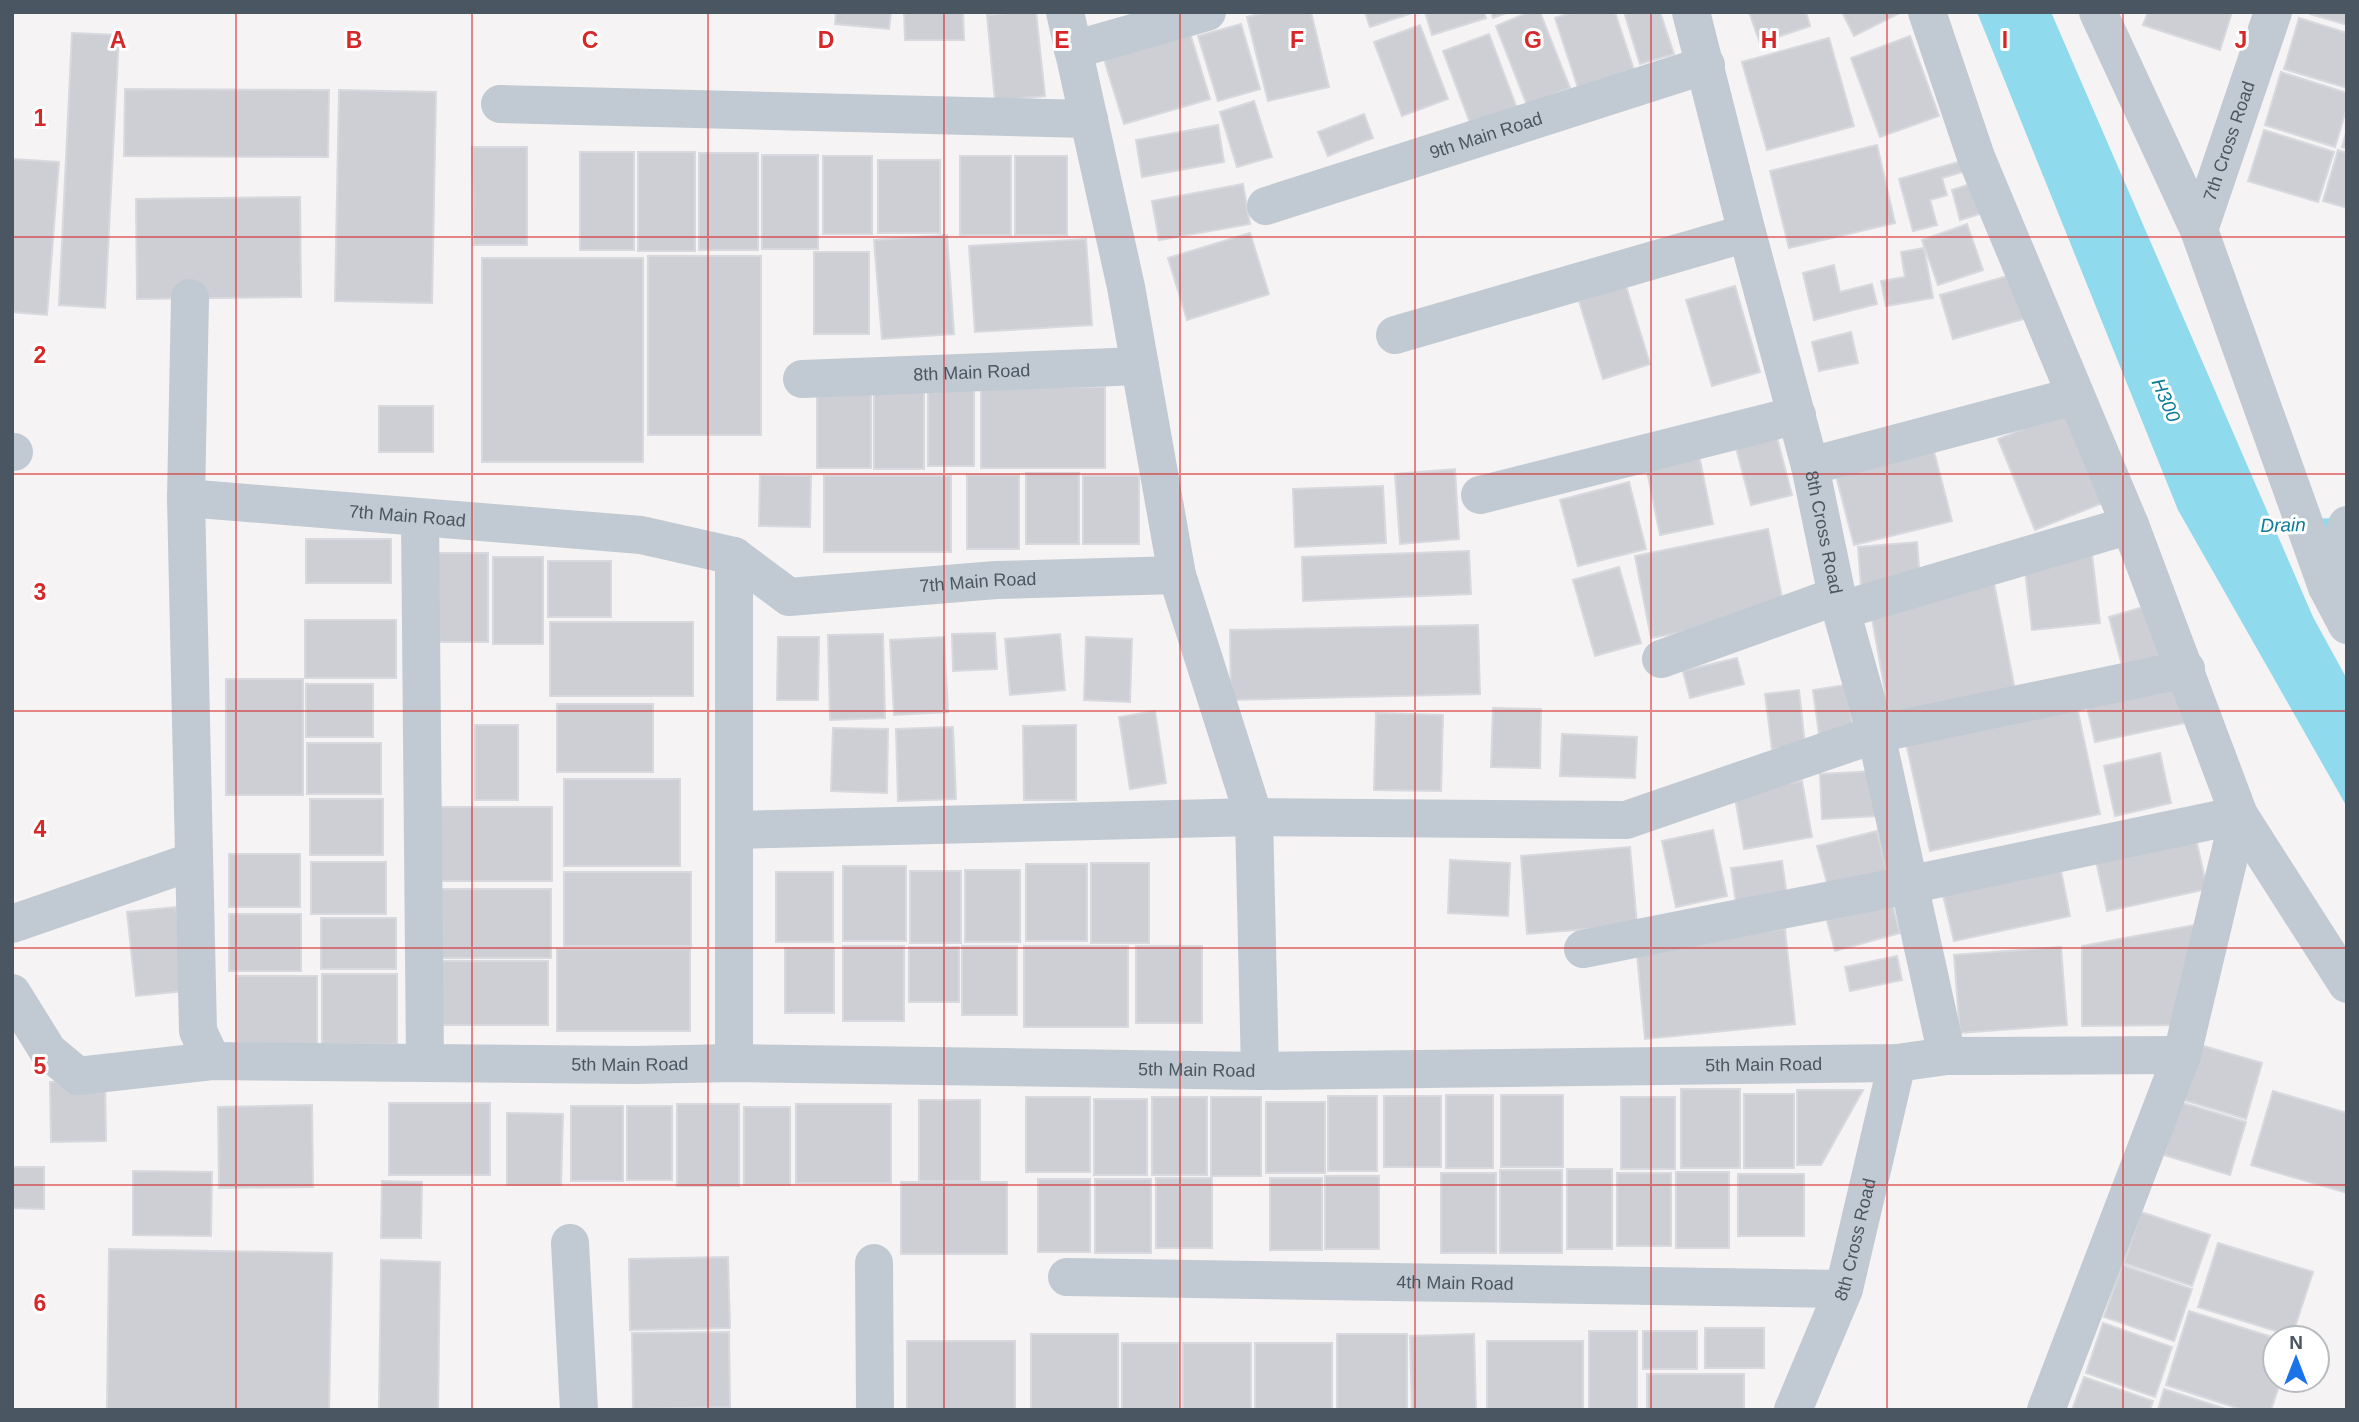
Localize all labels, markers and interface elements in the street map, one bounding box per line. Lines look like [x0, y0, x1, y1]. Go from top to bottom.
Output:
text: A [110, 27, 126, 53]
text: B [346, 27, 362, 53]
text: C [582, 27, 598, 53]
text: D [818, 27, 834, 53]
text: E [1054, 27, 1070, 53]
text: F [1290, 27, 1304, 53]
text: G [1524, 27, 1542, 53]
text: H [1761, 27, 1777, 53]
text: I [2002, 27, 2008, 53]
text: J [2235, 27, 2247, 53]
street label: 7th Cross Road [2200, 79, 2259, 203]
text: 1 [34, 105, 47, 131]
street label: 9th Main Road [1427, 108, 1545, 163]
text: 2 [34, 342, 46, 368]
street label: 8th Main Road [913, 360, 1031, 385]
water label: H300 [2147, 375, 2185, 425]
street label: 8th Cross Road [1801, 469, 1846, 596]
street label: 7th Main Road [348, 501, 466, 531]
water label: Drain [2260, 514, 2306, 536]
street label: 7th Main Road [919, 569, 1037, 596]
text: 3 [34, 579, 46, 605]
text: 4 [34, 816, 47, 842]
text: 5 [34, 1053, 47, 1079]
street label: 5th Main Road [571, 1054, 689, 1075]
street label: 5th Main Road [1705, 1054, 1822, 1075]
street label: 5th Main Road [1138, 1059, 1255, 1081]
street label: 8th Cross Road [1830, 1176, 1880, 1304]
street label: 4th Main Road [1396, 1272, 1514, 1294]
text: 6 [34, 1290, 46, 1316]
north arrow [2261, 1324, 2331, 1394]
text: N [2289, 1332, 2303, 1353]

